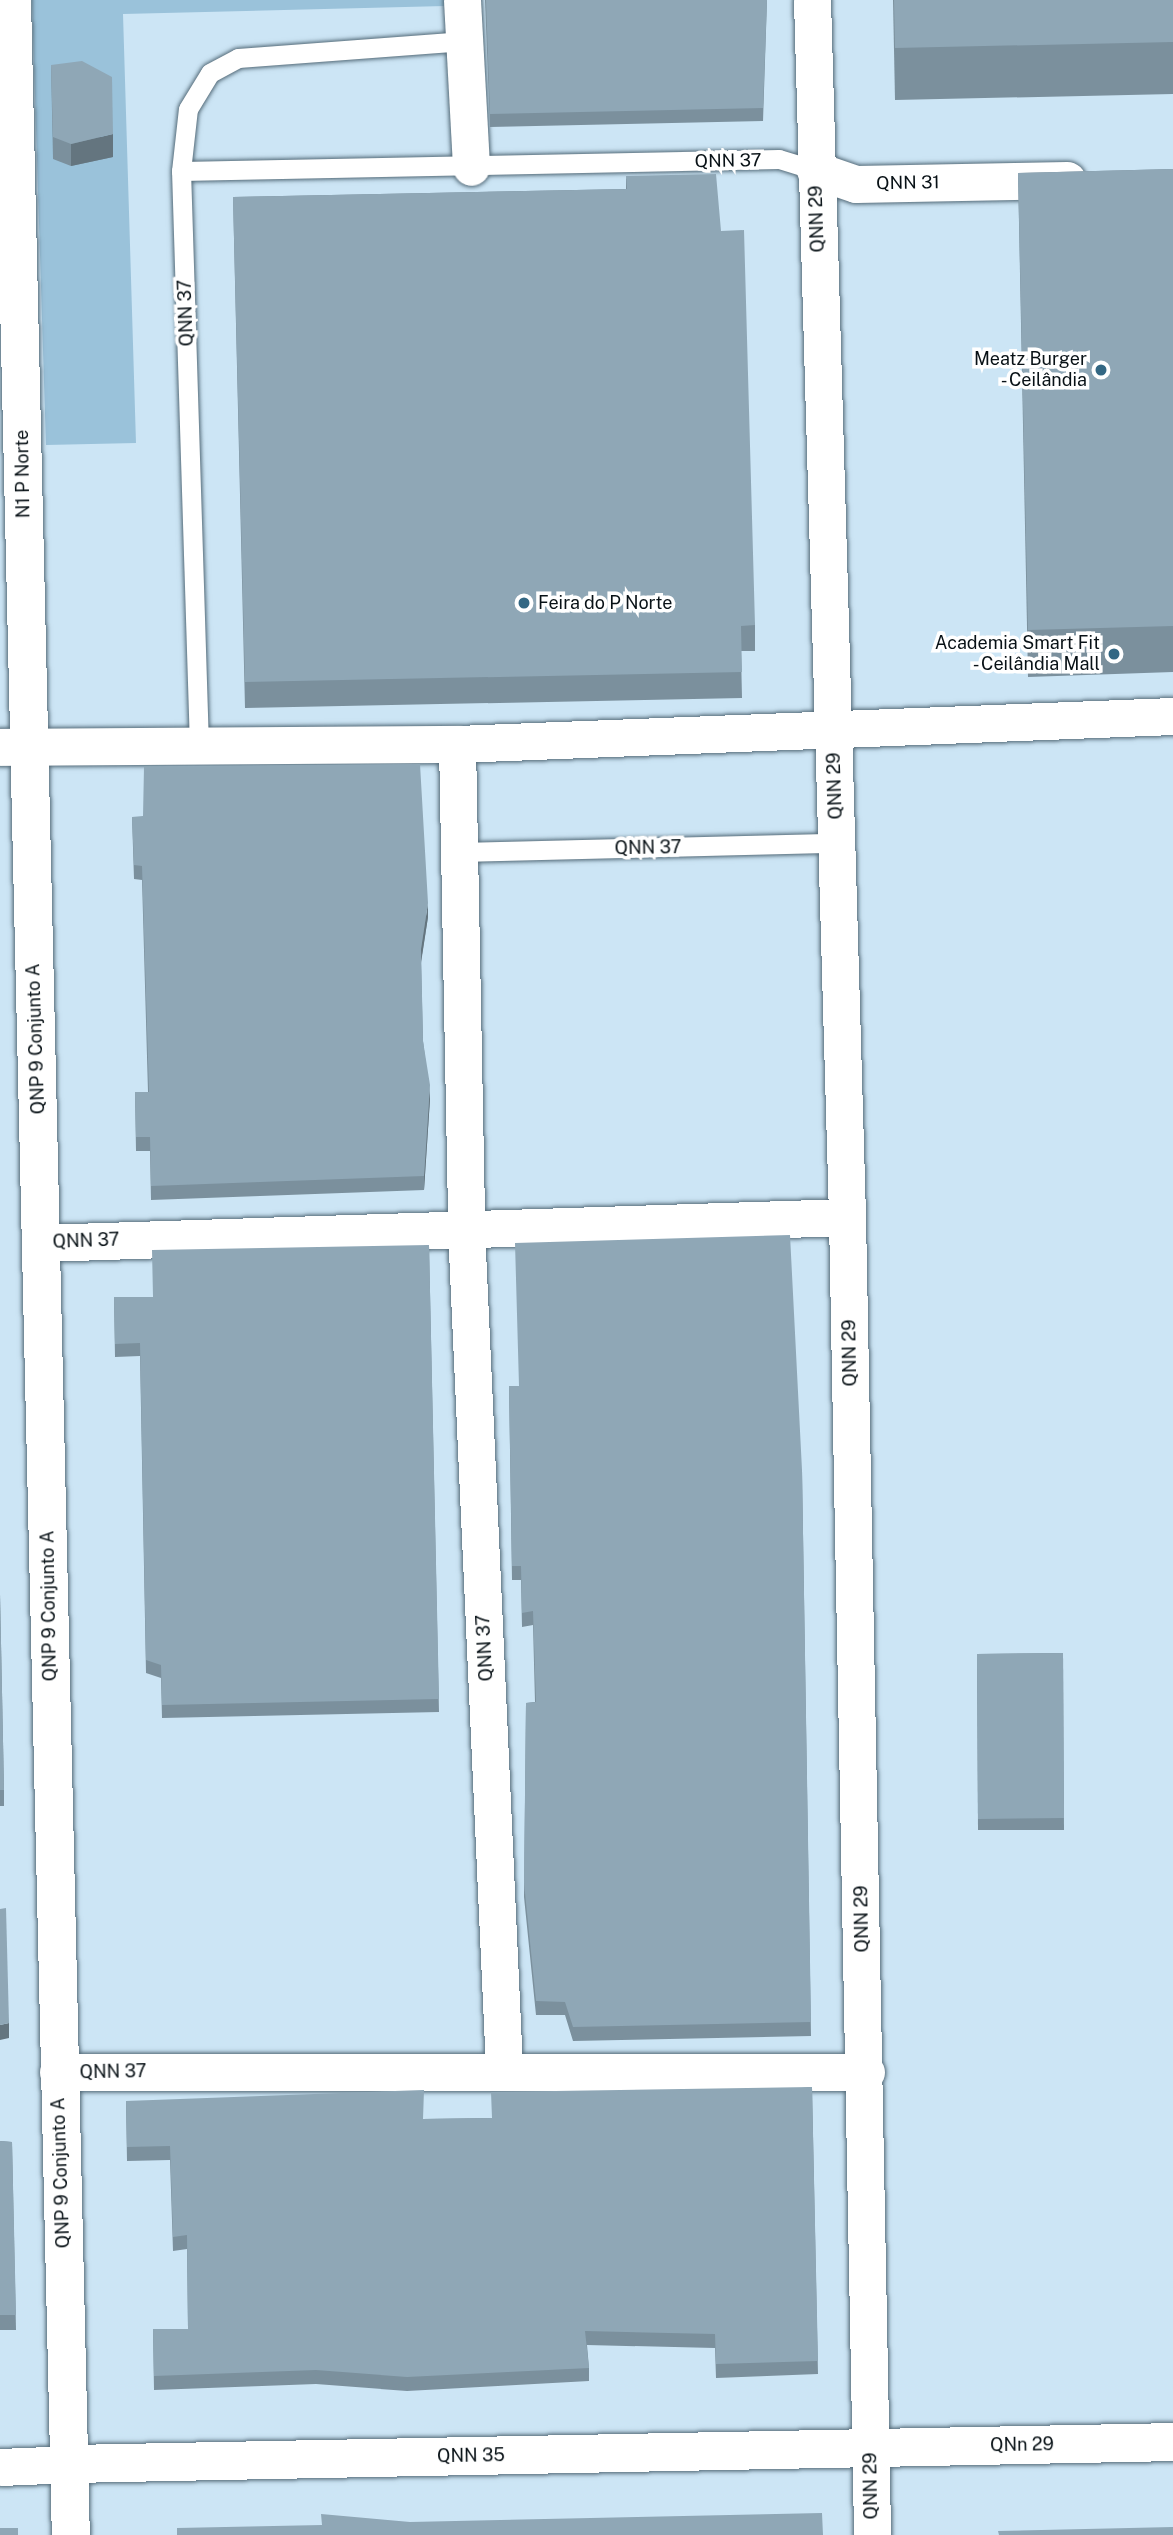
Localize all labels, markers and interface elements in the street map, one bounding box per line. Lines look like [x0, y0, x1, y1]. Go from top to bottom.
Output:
street label: QNN 37 [694, 150, 762, 172]
street label: QNN 31 [876, 172, 940, 194]
street label: QNN 29 [805, 185, 829, 253]
street label: QNN 37 [174, 279, 198, 347]
place label: Meatz Burger - Ceilândia [974, 349, 1087, 392]
marker: Meatz Burger - Ceilândia [1093, 362, 1109, 378]
street label: N1 P Norte [11, 430, 35, 518]
place label: Feira do P Norte [538, 592, 673, 614]
marker: Feira do P Norte [516, 595, 532, 611]
place label: Academia Smart Fit - Ceilândia Mall [935, 633, 1100, 676]
marker: Academia Smart Fit - Ceilândia Mall [1106, 646, 1122, 662]
street label: QNN 29 [823, 752, 847, 820]
street label: QNN 37 [614, 837, 682, 859]
street label: QNP 9 Conjunto A [23, 963, 49, 1115]
street label: QNN 37 [52, 1229, 120, 1253]
street label: QNN 29 [839, 1319, 861, 1387]
street label: QNP 9 Conjunto A [37, 1530, 61, 1682]
street label: QNN 37 [472, 1614, 498, 1682]
street label: QNN 29 [851, 1885, 873, 1953]
street label: QNN 37 [79, 2061, 147, 2083]
street label: QNP 9 Conjunto A [48, 2097, 74, 2249]
street label: QNn 29 [990, 2434, 1054, 2456]
street label: QNN 35 [437, 2445, 505, 2467]
street label: QNN 29 [860, 2452, 882, 2520]

